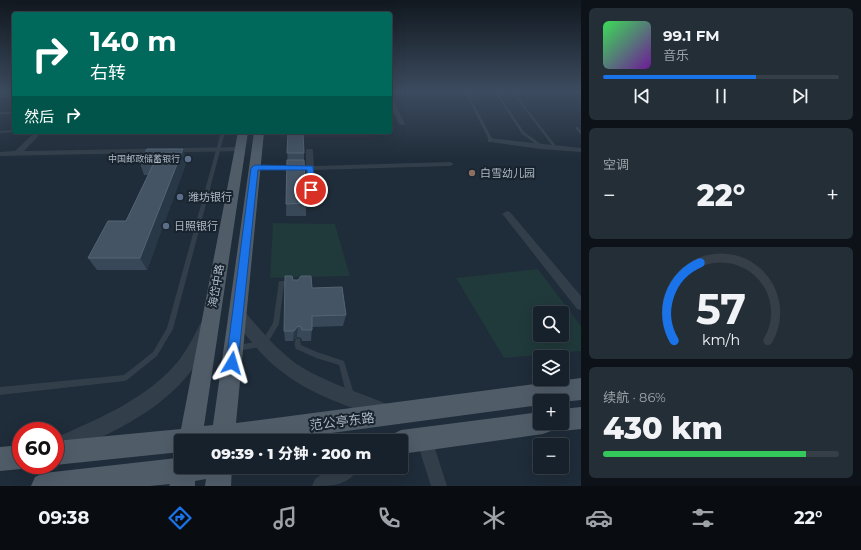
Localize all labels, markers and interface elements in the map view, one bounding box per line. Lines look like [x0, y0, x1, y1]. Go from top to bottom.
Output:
text: 140 m [90, 24, 177, 58]
text: 99.1 FM [663, 26, 720, 45]
icon: right [24, 28, 76, 80]
text: 音乐 [663, 47, 689, 63]
text: 右转 [90, 62, 126, 84]
icon: previous [631, 85, 653, 107]
icon: pause [710, 85, 732, 107]
icon: next [789, 85, 811, 107]
icon: right [62, 104, 84, 126]
text: 然后 [24, 107, 54, 126]
place label: 中国邮政储蓄银行 [108, 153, 180, 164]
marker: 中国邮政储蓄银行 [183, 154, 193, 164]
text: 空调 [603, 156, 629, 172]
place label: 白雪幼儿园 [480, 166, 535, 180]
marker: 白雪幼儿园 [467, 168, 477, 178]
pin [294, 173, 328, 207]
text: 22° [697, 177, 745, 214]
icon: arrive [300, 179, 322, 201]
text: − [603, 182, 616, 209]
text: + [826, 182, 839, 209]
place label: 潍坊银行 [188, 190, 232, 204]
marker: 潍坊银行 [175, 192, 185, 202]
place label: 日照银行 [174, 219, 218, 233]
marker: 日照银行 [161, 221, 171, 231]
street label: 海岱中路 [205, 263, 227, 309]
text: 57 [696, 284, 746, 334]
map controls [533, 306, 569, 474]
button: search [533, 306, 569, 342]
text: km/h [702, 330, 740, 348]
position arrow [211, 342, 253, 384]
button: layers [533, 350, 569, 386]
text: 续航 · 86% [603, 389, 666, 405]
button: + [533, 394, 569, 430]
street label: 范公亭东路 [309, 409, 375, 433]
text: 430 km [603, 410, 723, 447]
speed limit sign: 60 [12, 422, 64, 474]
button: − [533, 438, 569, 474]
text: 09:39 · 1 分钟 · 200 m [211, 444, 371, 463]
icon: directions [166, 504, 194, 532]
icon: music [271, 504, 299, 532]
icon: phone [375, 504, 403, 532]
icon: climate [480, 504, 508, 532]
icon: car [585, 504, 613, 532]
icon: filters [689, 504, 717, 532]
text: 09:38 [38, 507, 89, 529]
text: 22° [794, 507, 823, 529]

